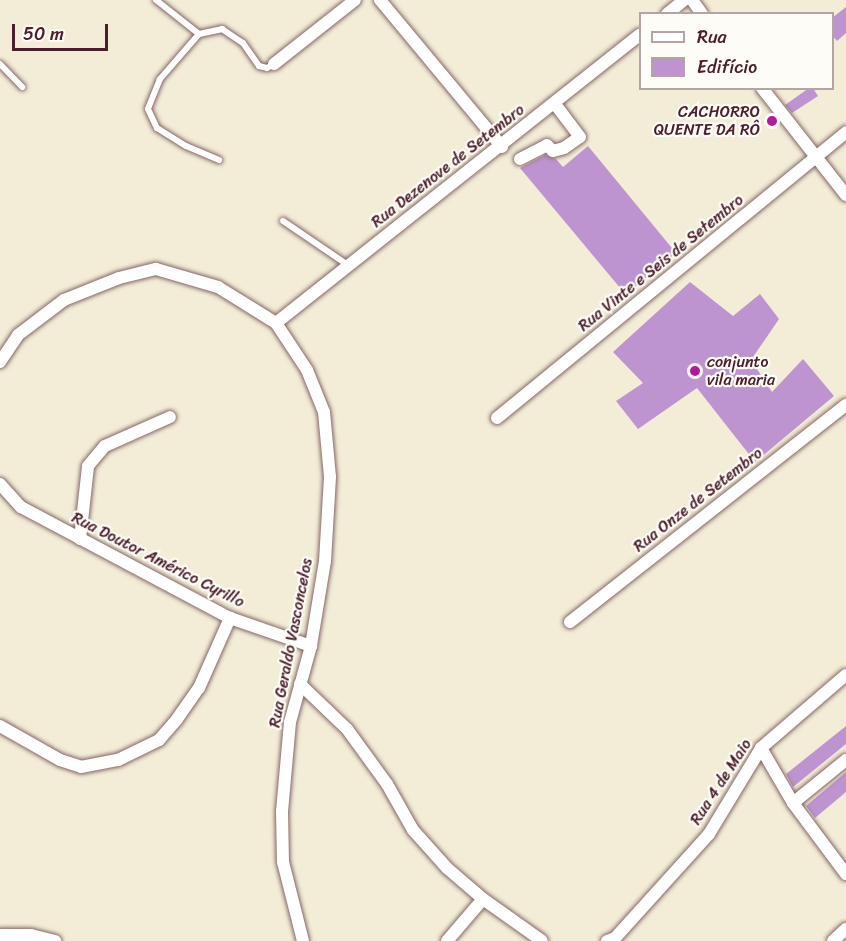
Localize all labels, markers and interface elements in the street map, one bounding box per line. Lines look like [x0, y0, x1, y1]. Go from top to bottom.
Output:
scale bar [15, 12, 111, 50]
legend [639, 12, 834, 90]
text: 50 m [23, 18, 64, 50]
text: Rua [697, 21, 727, 53]
text: Edifício [697, 51, 757, 83]
street label: Rua Dezenove de Setembro [367, 100, 529, 232]
place label: CACHORRO QUENTE DA RÔ [654, 102, 760, 140]
marker: CACHORRO QUENTE DA RÔ [765, 114, 779, 128]
street label: Rua Vinte e Seis de Setembro [574, 190, 748, 336]
place label: conjunto vila maria [707, 352, 775, 390]
marker: conjunto vila maria [688, 364, 702, 378]
street label: Rua Onze de Setembro [629, 443, 767, 557]
street label: Rua Doutor Américo Cyrillo [68, 508, 248, 612]
street label: Rua Geraldo Vasconcelos [265, 557, 317, 729]
street label: Rua 4 de Maio [686, 735, 756, 829]

